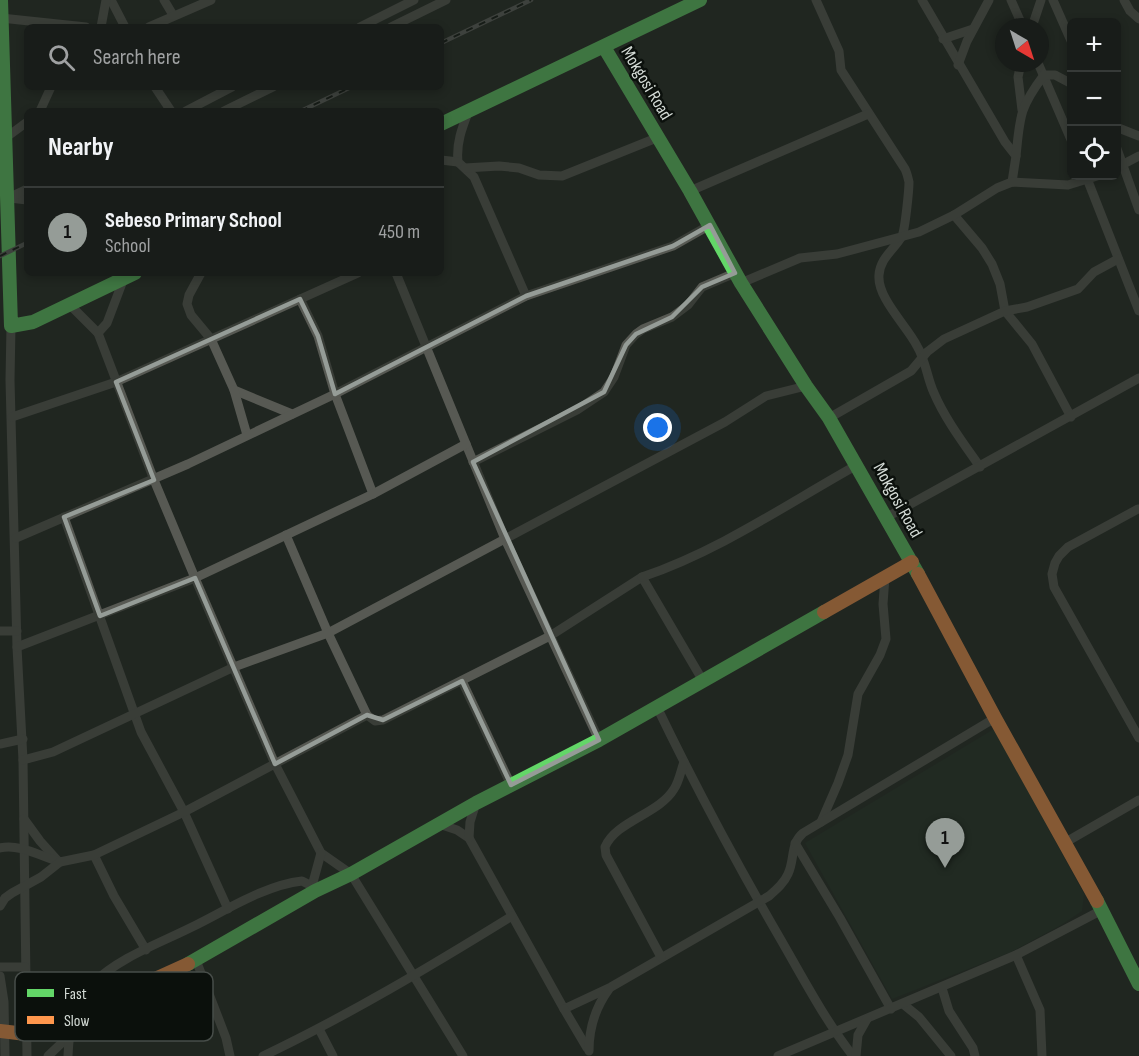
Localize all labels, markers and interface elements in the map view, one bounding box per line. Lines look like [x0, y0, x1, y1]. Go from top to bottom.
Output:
north arrow [995, 18, 1049, 72]
map controls [1067, 18, 1121, 180]
button: + [1067, 18, 1121, 72]
search box [24, 24, 444, 90]
icon: search [45, 41, 78, 74]
street label: Mokgosi Road [616, 43, 677, 124]
text: Search here [93, 44, 180, 71]
button: − [1067, 72, 1121, 126]
button: locate [1067, 126, 1121, 180]
text: Nearby [48, 132, 114, 163]
text: Sebeso Primary School [105, 207, 282, 234]
text: 1 [64, 220, 71, 244]
text: 450 m [379, 220, 420, 244]
text: School [105, 234, 150, 258]
your location [643, 413, 672, 442]
street label: Mokgosi Road [869, 459, 927, 541]
pin: 1 [926, 818, 964, 868]
legend [15, 972, 213, 1041]
text: Fast [64, 985, 87, 1004]
text: Slow [64, 1012, 89, 1031]

